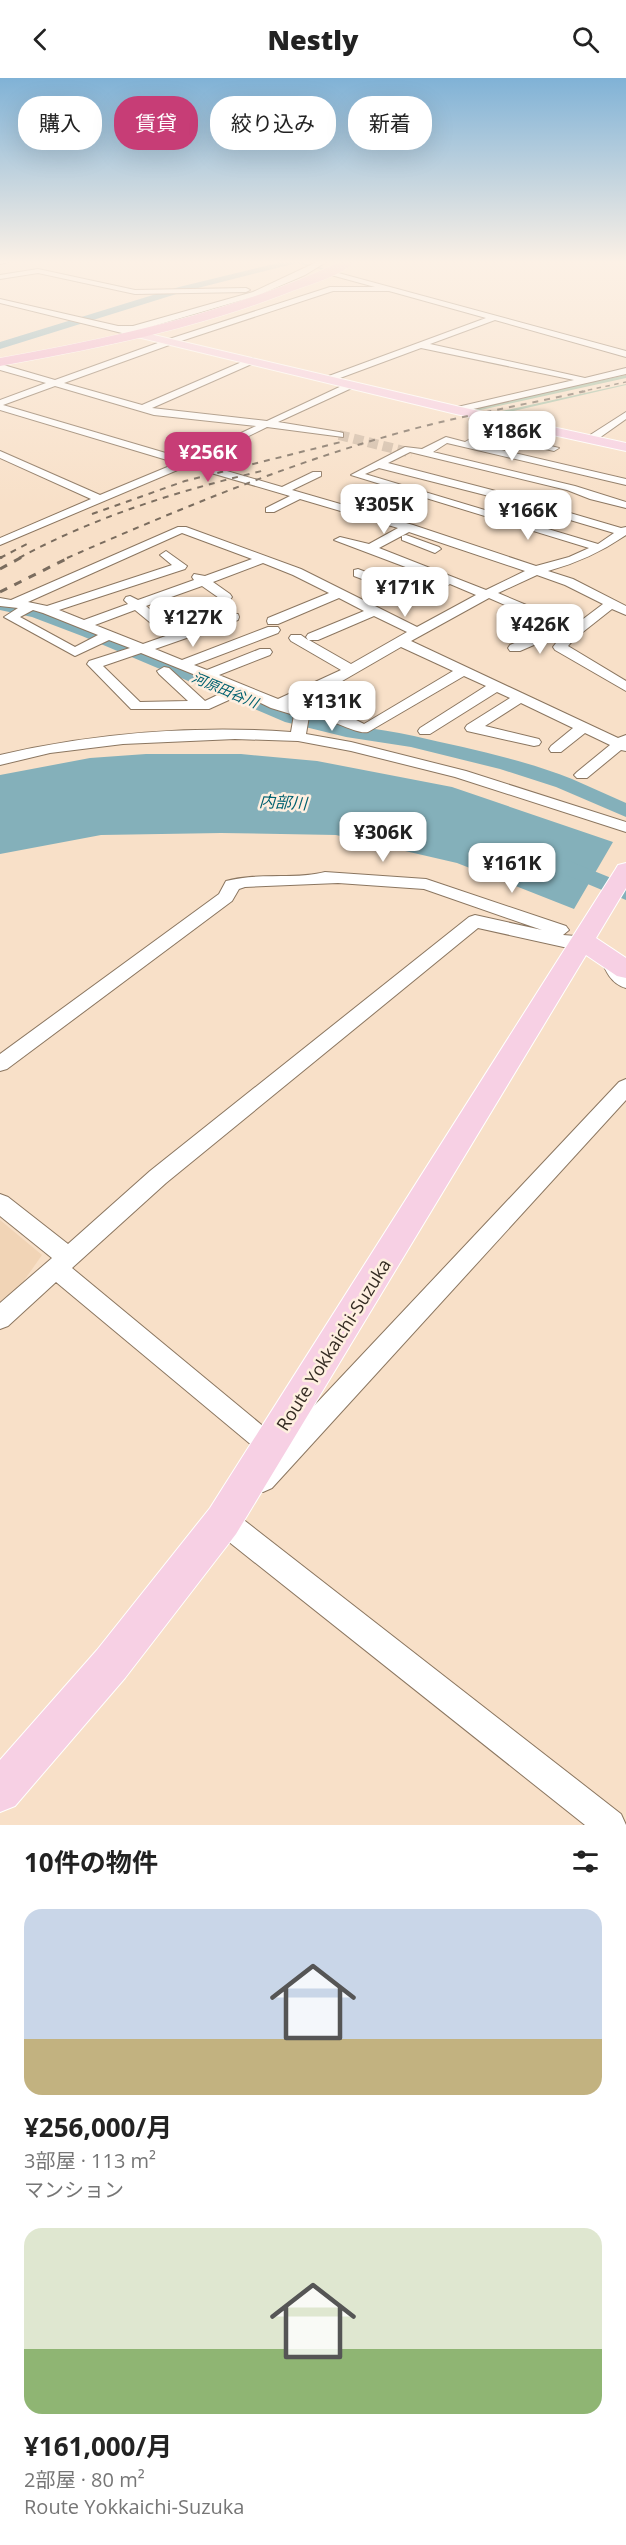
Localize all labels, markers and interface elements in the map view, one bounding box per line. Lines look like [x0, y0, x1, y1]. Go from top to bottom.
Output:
text: Nestly [268, 21, 358, 58]
icon: back [24, 23, 57, 56]
icon: search [569, 23, 602, 56]
chip: 購入 [18, 96, 102, 150]
chip: 賃貸 [114, 96, 198, 150]
chip: 絞り込み [210, 96, 336, 150]
chip: 新着 [348, 96, 432, 150]
pin: ¥186K [470, 411, 554, 462]
text: ¥186K [482, 417, 542, 444]
pin: ¥256K [166, 432, 250, 483]
text: ¥256K [178, 438, 238, 465]
pin: ¥305K [342, 484, 426, 535]
text: ¥305K [354, 490, 414, 517]
pin: ¥166K [486, 490, 570, 541]
text: ¥166K [498, 496, 558, 523]
pin: ¥171K [363, 567, 447, 618]
text: ¥171K [375, 573, 435, 600]
pin: ¥127K [151, 597, 235, 648]
text: ¥127K [163, 603, 223, 630]
pin: ¥426K [498, 604, 582, 655]
text: ¥426K [510, 610, 570, 637]
water label: 河原田谷川 [189, 667, 263, 713]
pin: ¥131K [290, 681, 374, 732]
text: ¥131K [302, 687, 362, 714]
water label: 内部川 [258, 790, 310, 814]
pin: ¥306K [341, 812, 425, 863]
text: ¥306K [353, 818, 413, 845]
pin: ¥161K [470, 843, 554, 894]
text: ¥161K [482, 849, 542, 876]
street label: Route Yokkaichi-Suzuka [270, 1254, 396, 1435]
text: 10件の物件 [24, 1844, 158, 1880]
icon: filters [569, 1845, 602, 1878]
icon: home [259, 1948, 367, 2056]
text: ¥256,000/月 [24, 2109, 172, 2145]
text: 3部屋 · 113 m² [24, 2147, 156, 2174]
text: マンション [24, 2176, 124, 2203]
icon: home [259, 2267, 367, 2375]
text: ¥161,000/月 [24, 2428, 172, 2464]
text: 2部屋 · 80 m² [24, 2466, 145, 2493]
text: Route Yokkaichi-Suzuka [24, 2493, 244, 2520]

